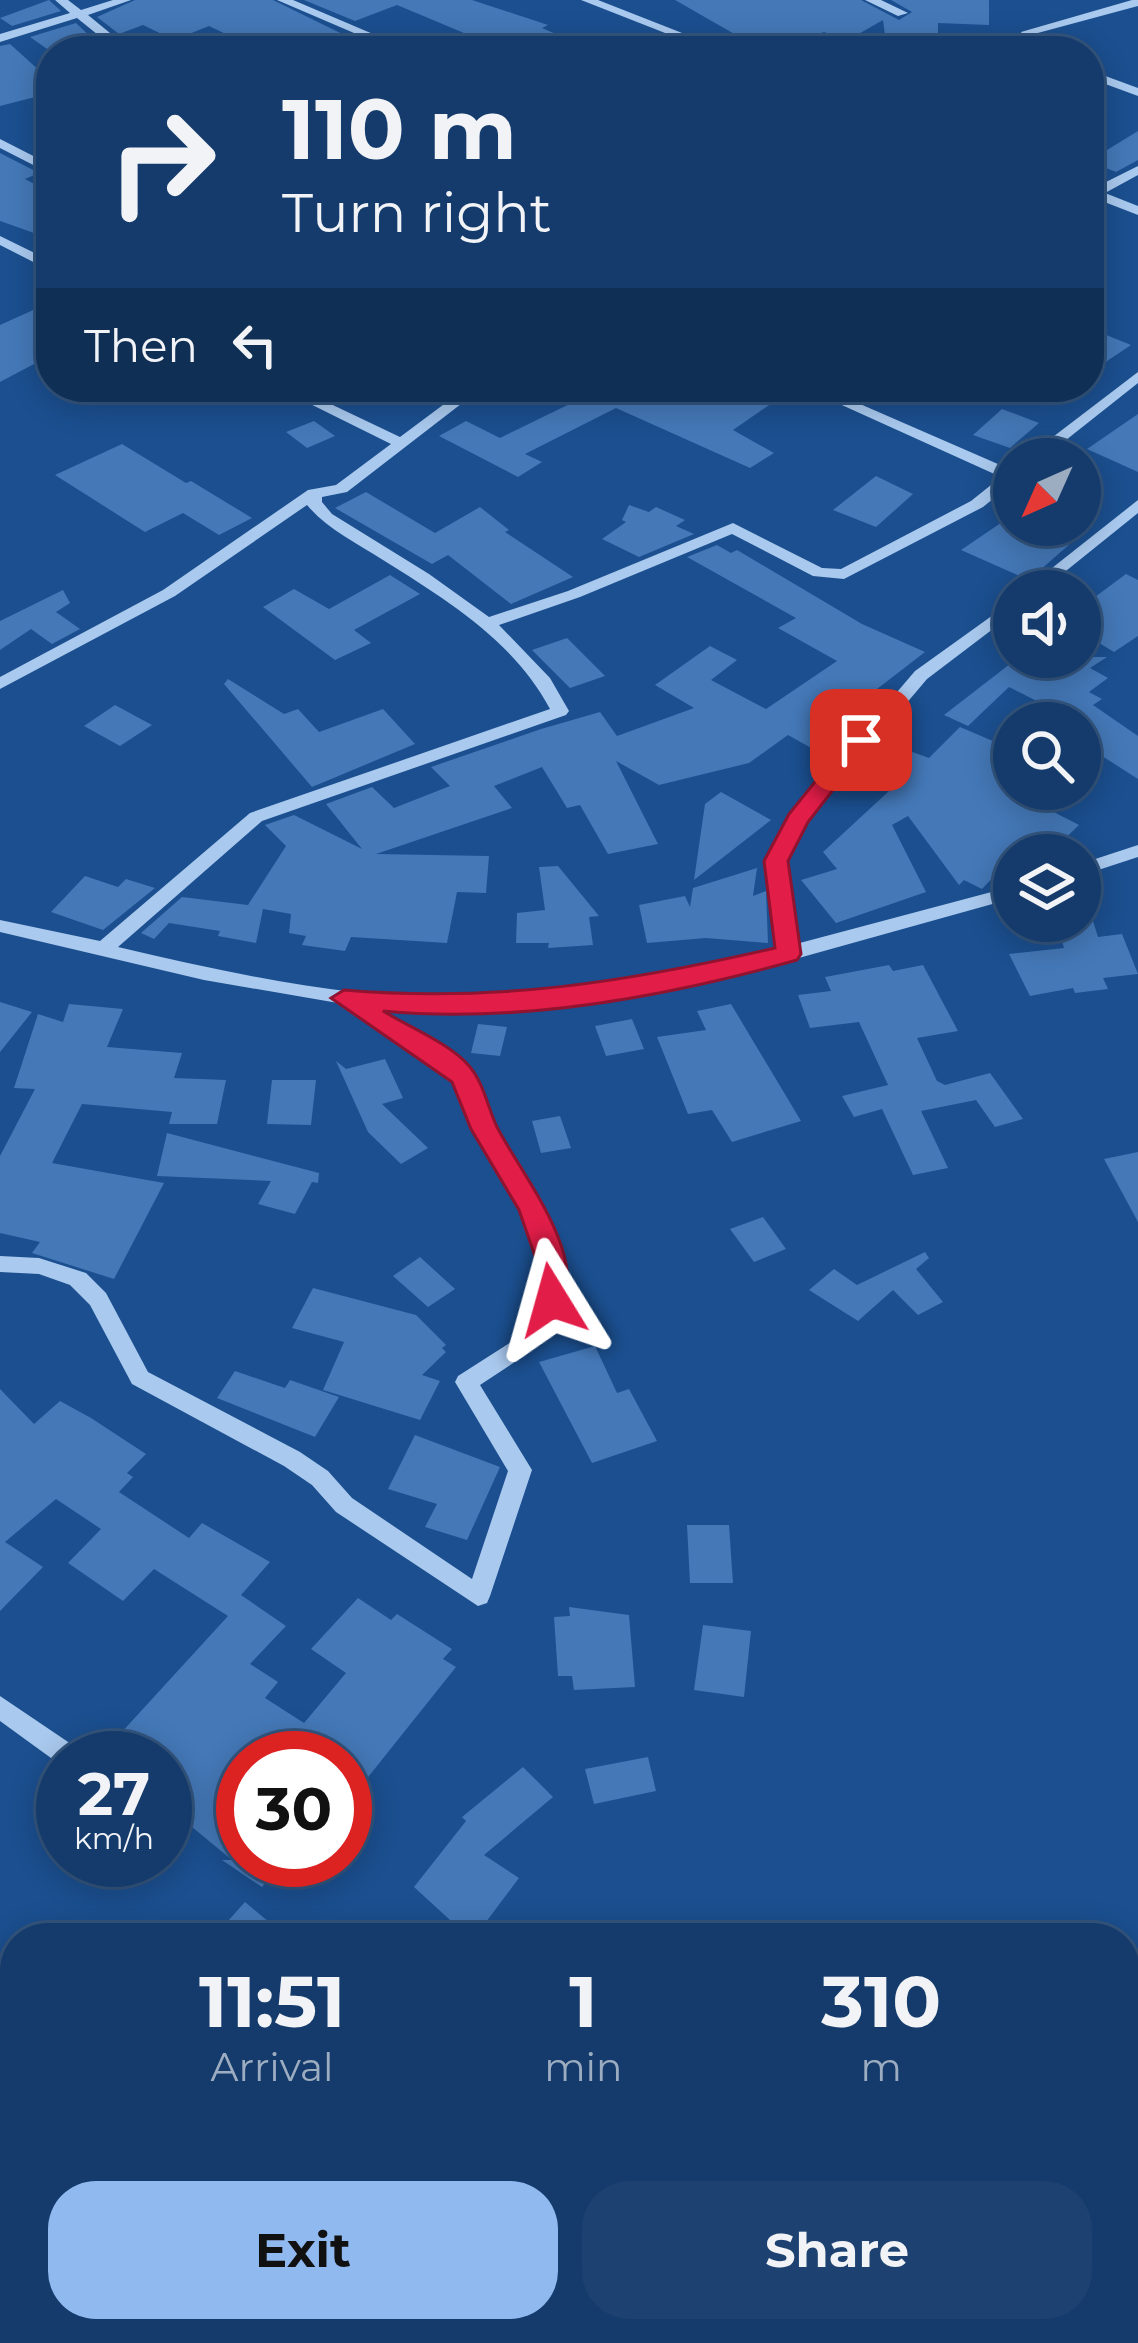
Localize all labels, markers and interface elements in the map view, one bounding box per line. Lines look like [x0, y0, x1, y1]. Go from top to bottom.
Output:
text: 110 m [282, 78, 517, 180]
icon: right [84, 84, 240, 240]
text: Turn right [282, 180, 552, 246]
icon: left [222, 312, 288, 378]
text: Then [84, 318, 198, 373]
north arrow [993, 438, 1101, 546]
map controls [993, 438, 1101, 942]
button: sound [993, 570, 1101, 678]
pin [810, 689, 912, 791]
button: search [993, 702, 1101, 810]
icon: arrive [828, 707, 894, 773]
button: layers [993, 834, 1101, 942]
position arrow [489, 1237, 615, 1363]
speed limit sign: 30 [216, 1731, 372, 1887]
text: 27 [78, 1757, 150, 1830]
text: km/h [74, 1820, 154, 1857]
text: 11:51 [199, 1957, 345, 2045]
text: 1 [569, 1957, 597, 2045]
text: 310 [821, 1957, 941, 2045]
text: Arrival [211, 2043, 334, 2091]
text: min [544, 2043, 622, 2091]
text: m [861, 2043, 902, 2091]
button: Exit [48, 2181, 558, 2319]
button: Share [582, 2181, 1092, 2319]

